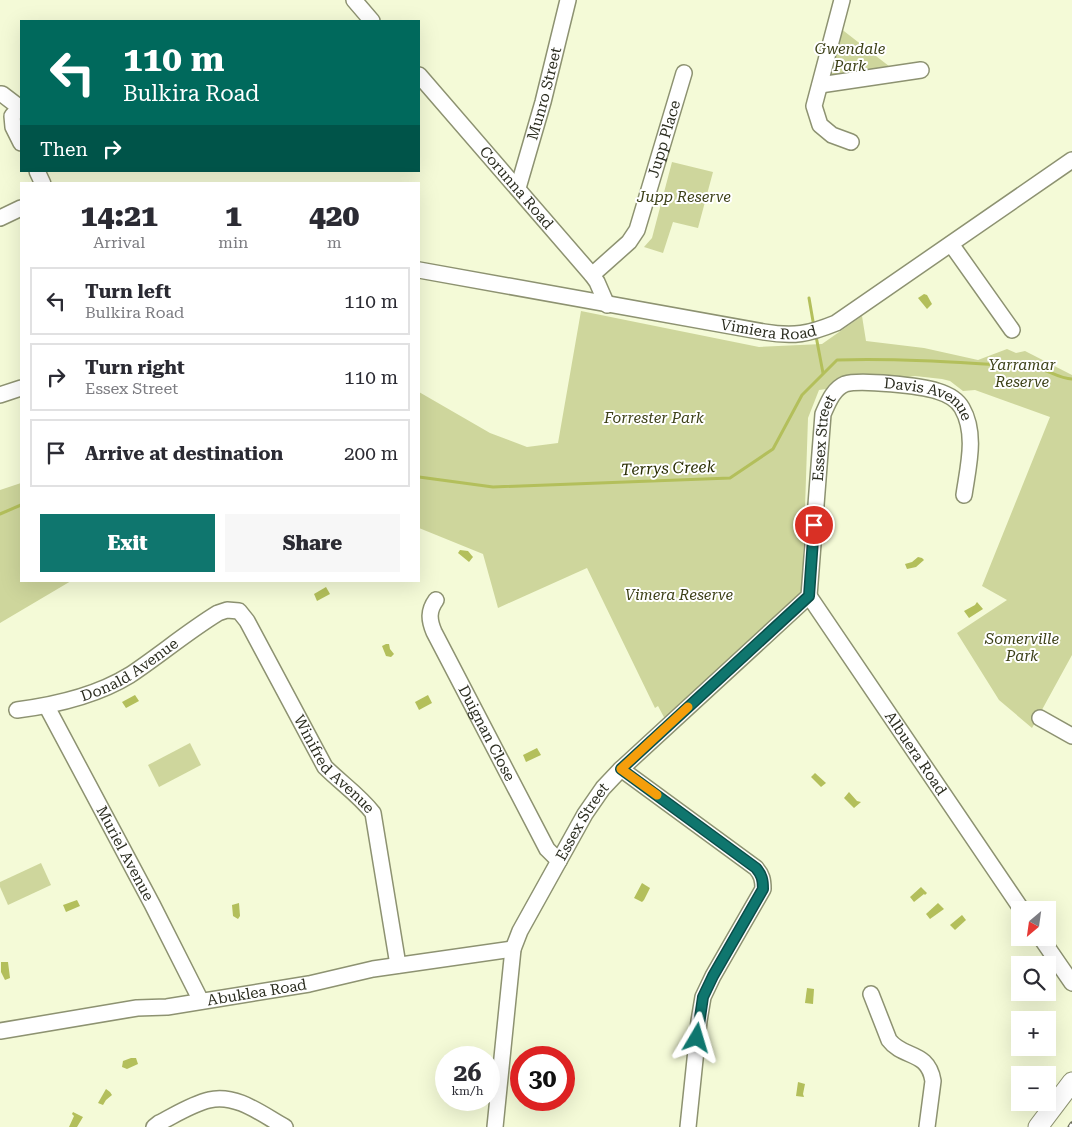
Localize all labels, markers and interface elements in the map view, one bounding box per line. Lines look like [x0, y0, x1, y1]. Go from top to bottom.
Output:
text: 110 m [123, 39, 224, 80]
icon: left [40, 40, 105, 105]
park label: Gwendale Park [815, 40, 886, 75]
street label: Munro Street [523, 45, 565, 142]
text: Bulkira Road [123, 81, 259, 106]
street label: Jupp Place [644, 98, 684, 180]
icon: right [98, 135, 126, 163]
text: Then [40, 138, 88, 161]
street label: Corunna Road [476, 143, 557, 233]
park label: Jupp Reserve [636, 188, 731, 206]
text: 14:21 [81, 198, 158, 233]
text: 1 [225, 198, 242, 233]
text: 420 [309, 198, 359, 233]
text: Arrival [93, 233, 145, 252]
text: min [218, 233, 248, 252]
text: m [327, 233, 341, 252]
text: Turn left [85, 280, 171, 303]
icon: left [42, 287, 70, 315]
text: 110 m [344, 290, 398, 313]
text: Bulkira Road [85, 303, 184, 322]
street label: Vimiera Road [719, 315, 819, 343]
text: Turn right [85, 356, 185, 379]
park label: Yarramar Reserve [988, 356, 1057, 391]
icon: right [42, 363, 70, 391]
text: 110 m [344, 366, 398, 389]
street label: Davis Avenue [883, 374, 976, 423]
text: Essex Street [85, 379, 178, 398]
street label: Essex Street [809, 391, 840, 482]
park label: Forrester Park [603, 409, 705, 427]
icon: arrive [42, 439, 70, 467]
text: Arrive at destination [85, 442, 283, 465]
text: 200 m [344, 442, 398, 465]
water label: Terrys Creek [621, 457, 716, 479]
pin [793, 504, 835, 546]
icon: arrive [800, 511, 828, 539]
button: Exit [40, 514, 215, 572]
button: Share [225, 514, 400, 572]
park label: Vimera Reserve [625, 586, 733, 604]
park label: Somerville Park [984, 630, 1059, 665]
street label: Donald Avenue [78, 634, 182, 705]
street label: Duignan Close [454, 682, 519, 784]
street label: Albuera Road [881, 708, 951, 799]
street label: Winifred Avenue [290, 712, 378, 817]
street label: Essex Street [552, 779, 613, 864]
street label: Muriel Avenue [92, 803, 158, 904]
north arrow [1011, 901, 1056, 946]
map controls [1011, 901, 1056, 1111]
button: search [1011, 956, 1056, 1001]
street label: Abuklea Road [206, 975, 308, 1009]
position arrow [670, 1011, 722, 1063]
button: + [1011, 1011, 1056, 1056]
speed limit sign: 30 [510, 1046, 575, 1111]
text: 26 [453, 1058, 482, 1087]
button: − [1011, 1066, 1056, 1111]
text: km/h [451, 1084, 484, 1098]

